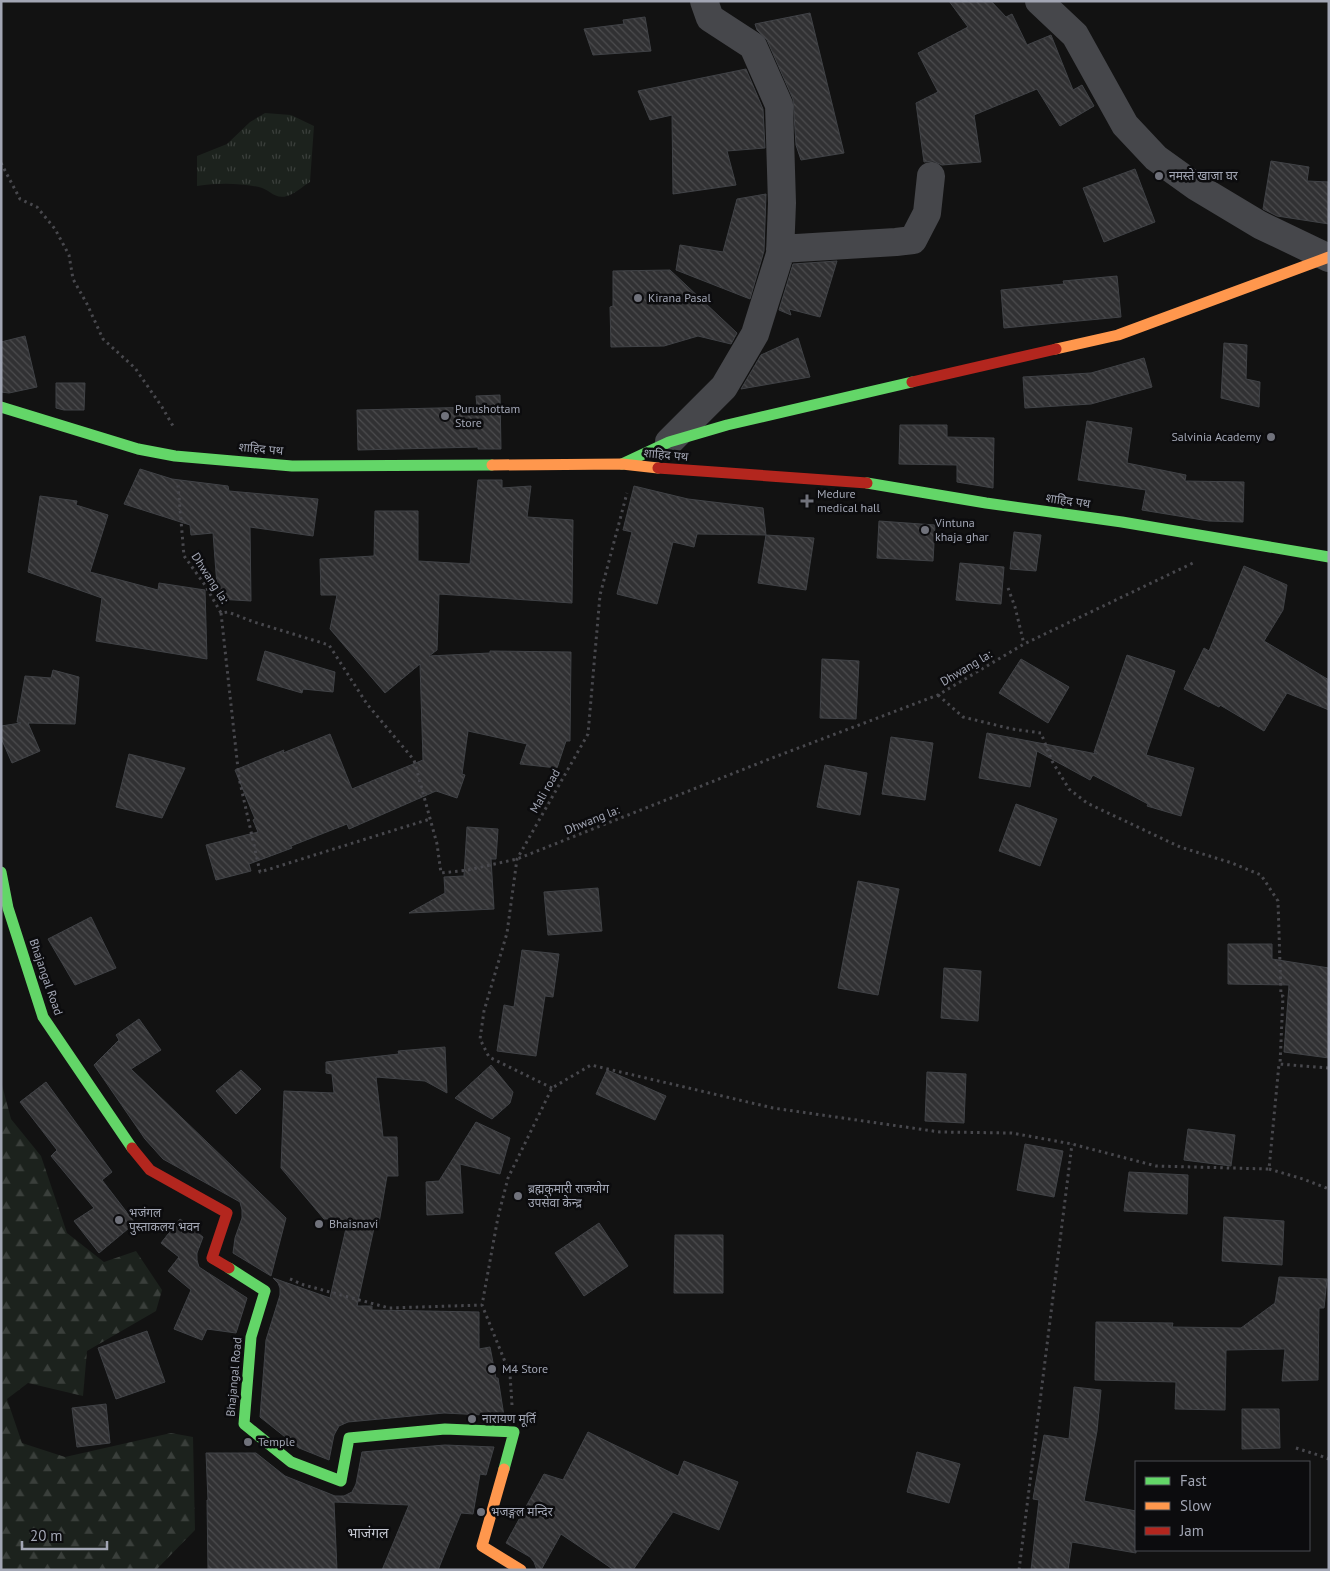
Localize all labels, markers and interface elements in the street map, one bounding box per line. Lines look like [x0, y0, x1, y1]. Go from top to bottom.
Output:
place label: नमस्ते खाजा घर [1169, 168, 1239, 183]
marker: नमस्ते खाजा घर [1153, 170, 1165, 182]
place label: Kirana Pasal [648, 290, 712, 305]
marker: Kirana Pasal [632, 292, 644, 304]
place label: Purushottam Store [455, 401, 520, 430]
marker: Purushottam Store [439, 410, 451, 422]
place label: Salvinia Academy [1172, 429, 1261, 444]
marker: Salvinia Academy [1265, 431, 1277, 443]
street label: शाहिद पथ [238, 439, 284, 458]
street label: शाहिद पथ [643, 445, 689, 464]
place label: Medure medical hall [817, 486, 881, 515]
street label: शाहिद पथ [1045, 490, 1092, 511]
marker: Medure medical hall [801, 495, 813, 507]
place label: Vintuna khaja ghar [934, 515, 989, 544]
marker: Vintuna khaja ghar [919, 524, 931, 536]
street label: Dhwang la: [188, 550, 233, 606]
street label: Dhwang la: [937, 646, 995, 689]
street label: Mali road [526, 766, 563, 815]
street label: Dhwang la: [562, 802, 622, 837]
street label: Bhajangal Road [26, 937, 67, 1017]
place label: ब्रह्मकुमारी राजयोग उपसेवा केन्द्र [528, 1181, 609, 1210]
marker: ब्रह्मकुमारी राजयोग उपसेवा केन्द्र [512, 1190, 524, 1202]
place label: भजंगल पुस्ताकलय भवन [129, 1205, 200, 1235]
marker: भजंगल पुस्ताकलय भवन [113, 1214, 125, 1226]
place label: Bhaisnavi [329, 1216, 378, 1231]
marker: Bhaisnavi [313, 1218, 325, 1230]
street label: Bhajangal Road [223, 1337, 244, 1417]
place label: M4 Store [502, 1361, 548, 1376]
marker: M4 Store [486, 1363, 498, 1375]
place label: नारायण मूर्ति [482, 1411, 537, 1427]
marker: नारायण मूर्ति [466, 1413, 478, 1425]
place label: Temple [258, 1434, 295, 1449]
marker: Temple [242, 1436, 254, 1448]
legend [1135, 1461, 1310, 1551]
text: Fast [1180, 1471, 1207, 1490]
text: Slow [1180, 1496, 1211, 1515]
place label: भजङ्गल मन्दिर [491, 1504, 554, 1519]
marker: भजङ्गल मन्दिर [475, 1506, 487, 1518]
scale bar [22, 1518, 108, 1550]
text: Jam [1179, 1521, 1204, 1540]
district label: भाजंगल [347, 1524, 389, 1542]
text: 20 m [30, 1526, 63, 1545]

